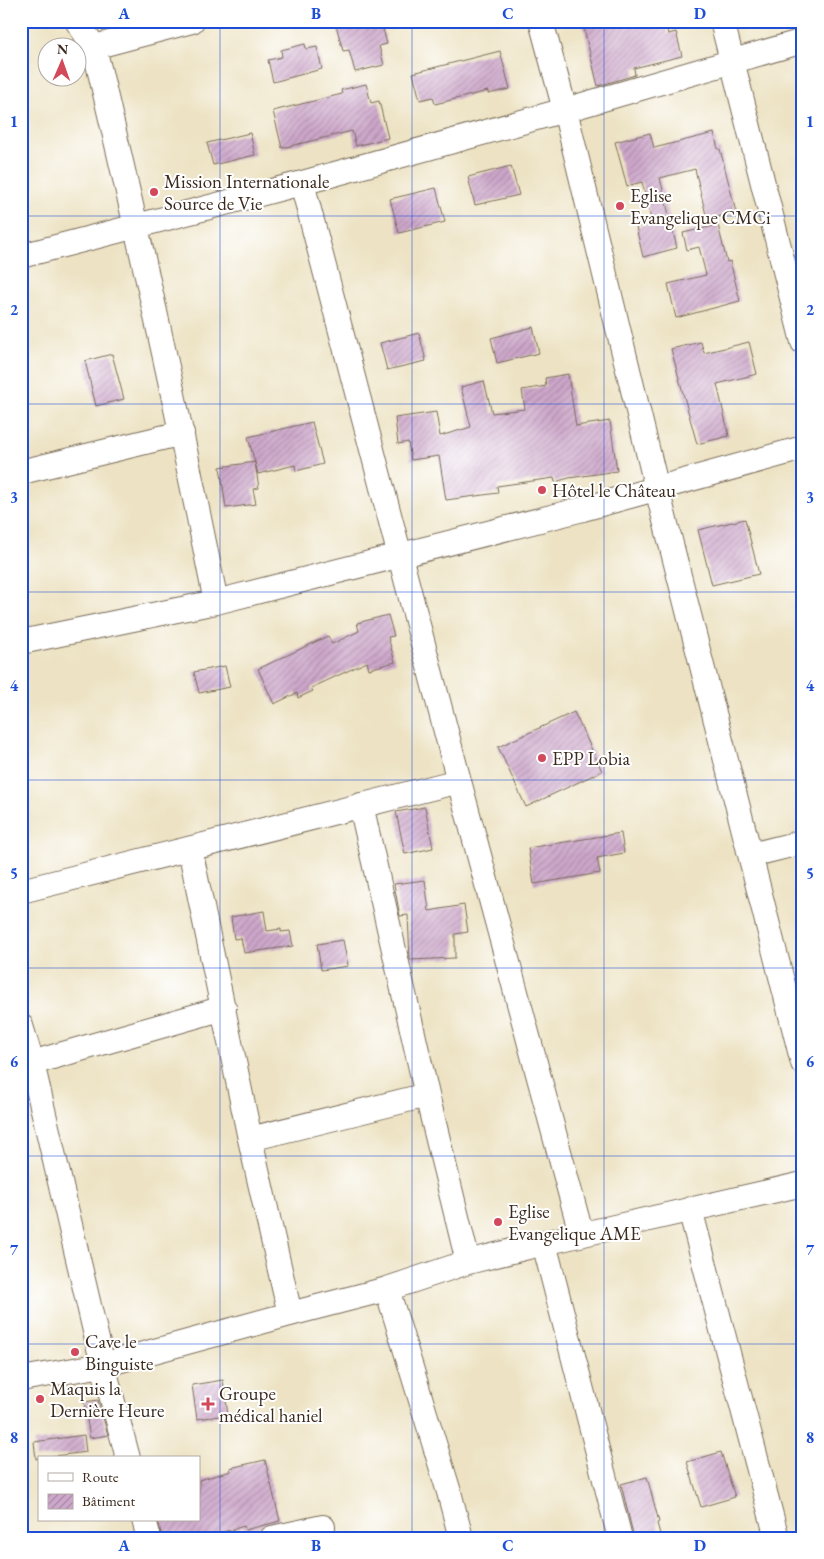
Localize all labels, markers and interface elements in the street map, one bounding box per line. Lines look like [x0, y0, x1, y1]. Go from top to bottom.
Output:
text: A [117, 3, 130, 24]
text: B [311, 3, 321, 24]
text: C [502, 3, 514, 24]
text: D [694, 3, 706, 24]
north arrow [38, 38, 88, 88]
text: N [56, 40, 69, 58]
text: 1 [10, 111, 18, 132]
text: 1 [806, 111, 814, 132]
place label: Mission Internationale Source de Vie [164, 169, 329, 216]
place label: Eglise Evangelique CMCi [630, 183, 771, 230]
marker: Mission Internationale Source de Vie [148, 186, 160, 198]
marker: Eglise Evangelique CMCi [614, 200, 626, 212]
text: 2 [10, 299, 19, 320]
text: 2 [806, 299, 815, 320]
place label: Hôtel le Château [552, 478, 676, 503]
marker: Hôtel le Château [536, 484, 548, 496]
text: 3 [10, 487, 18, 508]
text: 3 [806, 487, 814, 508]
text: 4 [10, 675, 19, 696]
text: 4 [806, 675, 815, 696]
place label: EPP Lobia [552, 746, 630, 771]
marker: EPP Lobia [536, 752, 548, 764]
text: 5 [10, 863, 18, 884]
text: 5 [806, 863, 814, 884]
text: 6 [10, 1051, 19, 1072]
text: 6 [806, 1051, 815, 1072]
place label: Eglise Evangelique AME [508, 1199, 641, 1246]
marker: Eglise Evangelique AME [492, 1216, 504, 1228]
text: 7 [10, 1239, 19, 1260]
text: 7 [806, 1239, 815, 1260]
place label: Cave le Binguiste [85, 1329, 153, 1376]
marker: Cave le Binguiste [69, 1346, 81, 1358]
place label: Maquis la Dernière Heure [50, 1376, 164, 1423]
place label: Groupe médical haniel [219, 1381, 323, 1428]
marker: Maquis la Dernière Heure [34, 1393, 46, 1405]
marker: Groupe médical haniel [201, 1397, 215, 1411]
text: 8 [10, 1427, 18, 1448]
text: 8 [806, 1427, 814, 1448]
legend [38, 1456, 200, 1522]
text: Route [82, 1467, 119, 1486]
text: Bâtiment [82, 1491, 136, 1510]
text: A [117, 1535, 130, 1556]
text: B [311, 1535, 321, 1556]
text: C [502, 1535, 514, 1556]
text: D [694, 1535, 706, 1556]

